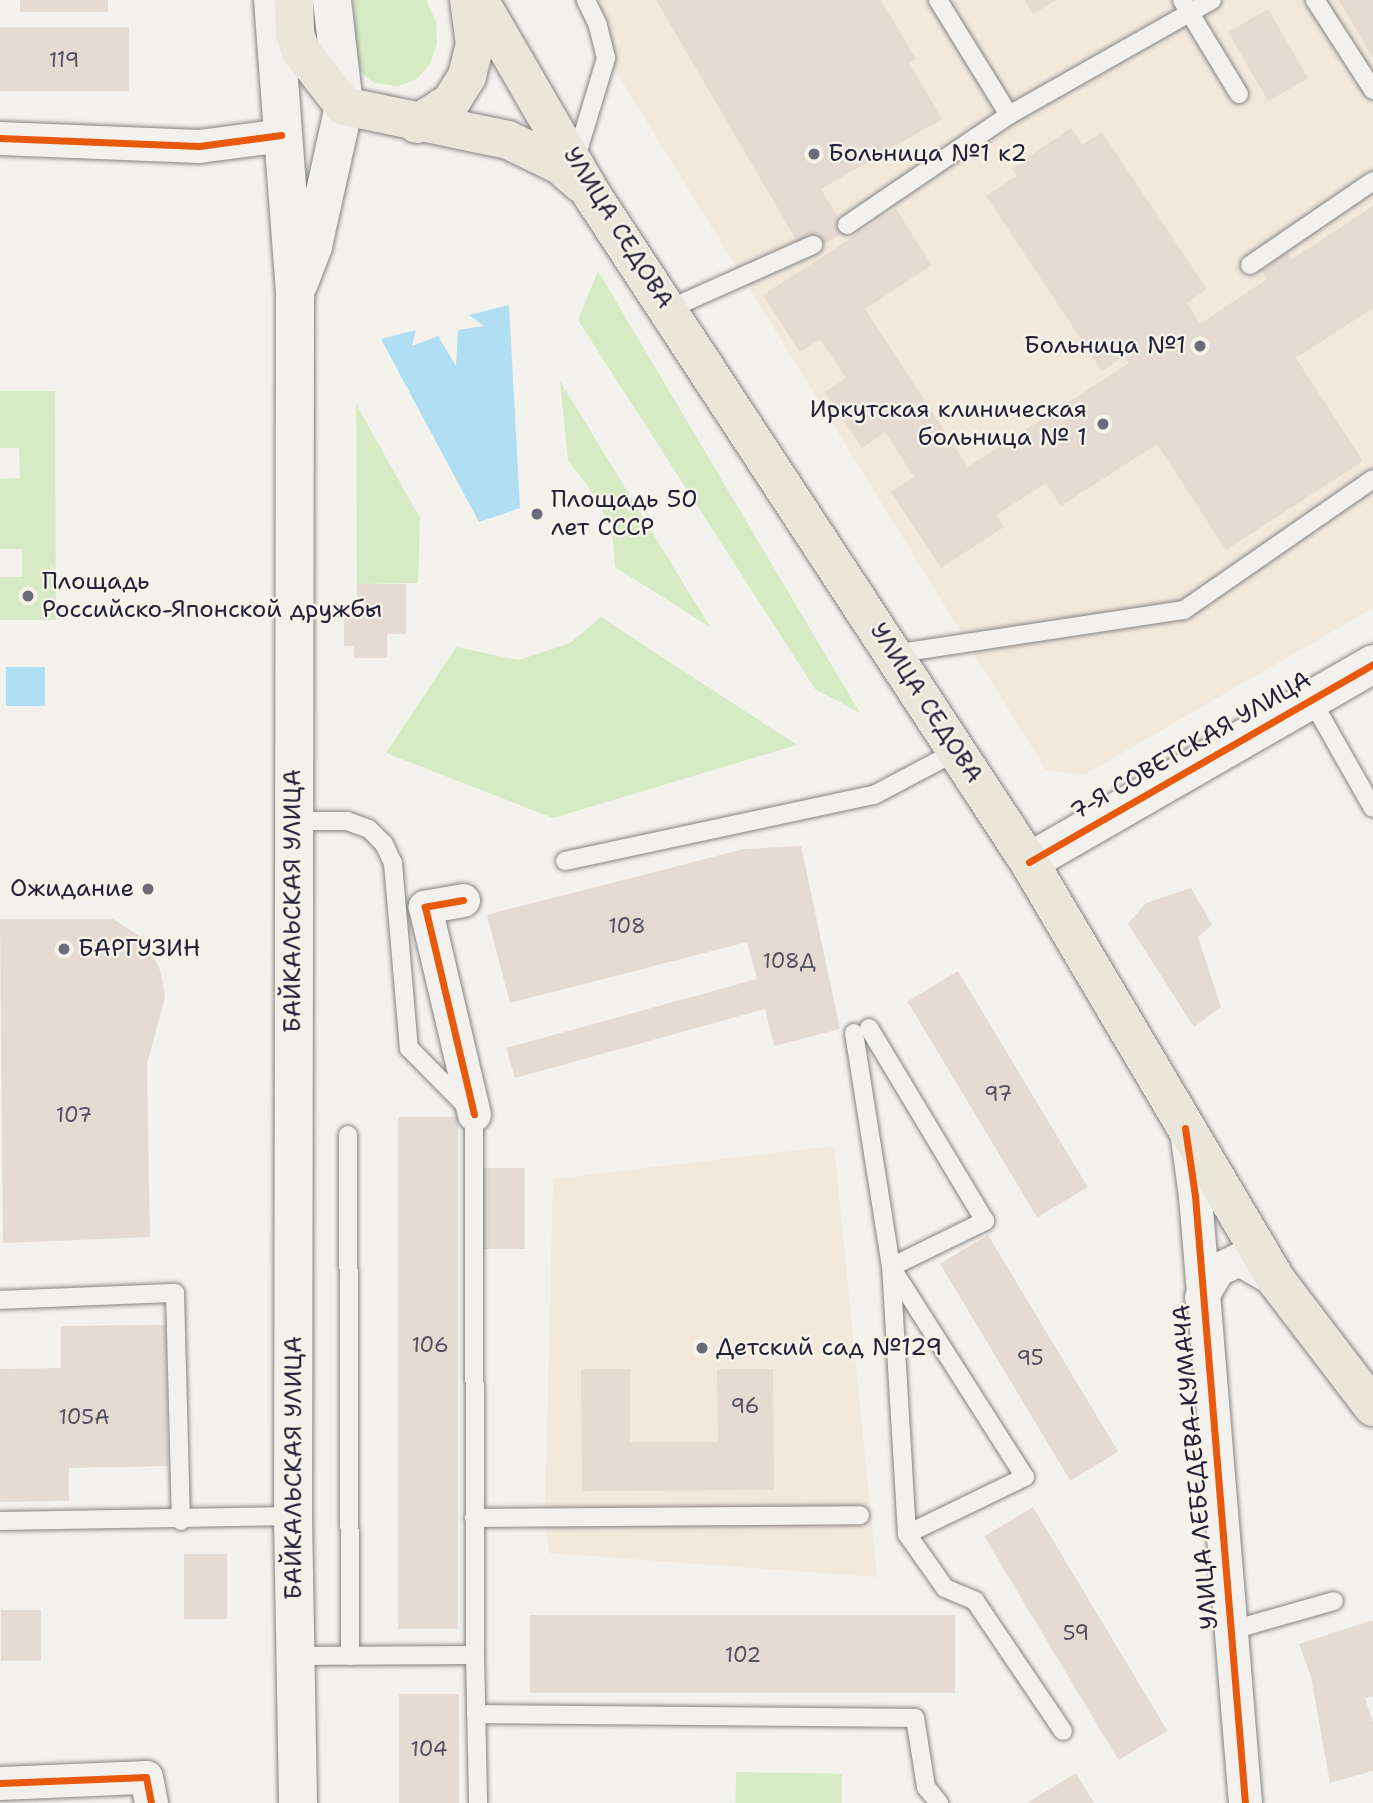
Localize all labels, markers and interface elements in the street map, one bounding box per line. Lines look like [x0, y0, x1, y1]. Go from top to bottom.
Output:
house number: 119 [49, 47, 79, 73]
place label: Больница №1 к2 [828, 140, 1027, 168]
street label: УЛИЦА СЕДОВА [557, 142, 679, 314]
marker: Больница №1 к2 [806, 146, 822, 162]
place label: Больница №1 [1024, 332, 1186, 360]
marker: Больница №1 [1192, 338, 1208, 354]
place label: Иркутская клиническая больница № 1 [810, 396, 1087, 452]
marker: Иркутская клиническая больница № 1 [1093, 414, 1113, 434]
place label: Площадь 50 лет СССР [551, 486, 698, 542]
marker: Площадь 50 лет СССР [529, 506, 545, 522]
place label: Площадь Российско-Японской дружбы [42, 568, 382, 624]
marker: Площадь Российско-Японской дружбы [20, 588, 36, 604]
street label: УЛИЦА СЕДОВА [864, 618, 988, 788]
street label: 7-Я СОВЕТСКАЯ УЛИЦА [1066, 665, 1316, 827]
street label: БАЙКАЛЬСКАЯ УЛИЦА [279, 769, 307, 1033]
place label: Ожидание [10, 875, 134, 903]
marker: Ожидание [140, 881, 156, 897]
house number: 108 [608, 913, 646, 939]
place label: БАРГУЗИН [78, 935, 201, 963]
marker: БАРГУЗИН [56, 941, 72, 957]
house number: 108Д [762, 948, 816, 974]
house number: 97 [984, 1081, 1012, 1107]
house number: 107 [56, 1102, 92, 1128]
street label: УЛИЦА ЛЕБЕДЕВА-КУМАЧА [1167, 1303, 1225, 1631]
house number: 106 [411, 1332, 449, 1358]
place label: Детский сад №129 [716, 1334, 942, 1362]
street label: БАЙКАЛЬСКАЯ УЛИЦА [280, 1336, 308, 1600]
marker: Детский сад №129 [694, 1340, 710, 1356]
house number: 95 [1016, 1345, 1044, 1371]
house number: 96 [731, 1393, 759, 1419]
house number: 105А [59, 1404, 109, 1430]
house number: 59 [1063, 1620, 1089, 1646]
house number: 102 [725, 1642, 761, 1668]
house number: 104 [411, 1736, 447, 1762]

